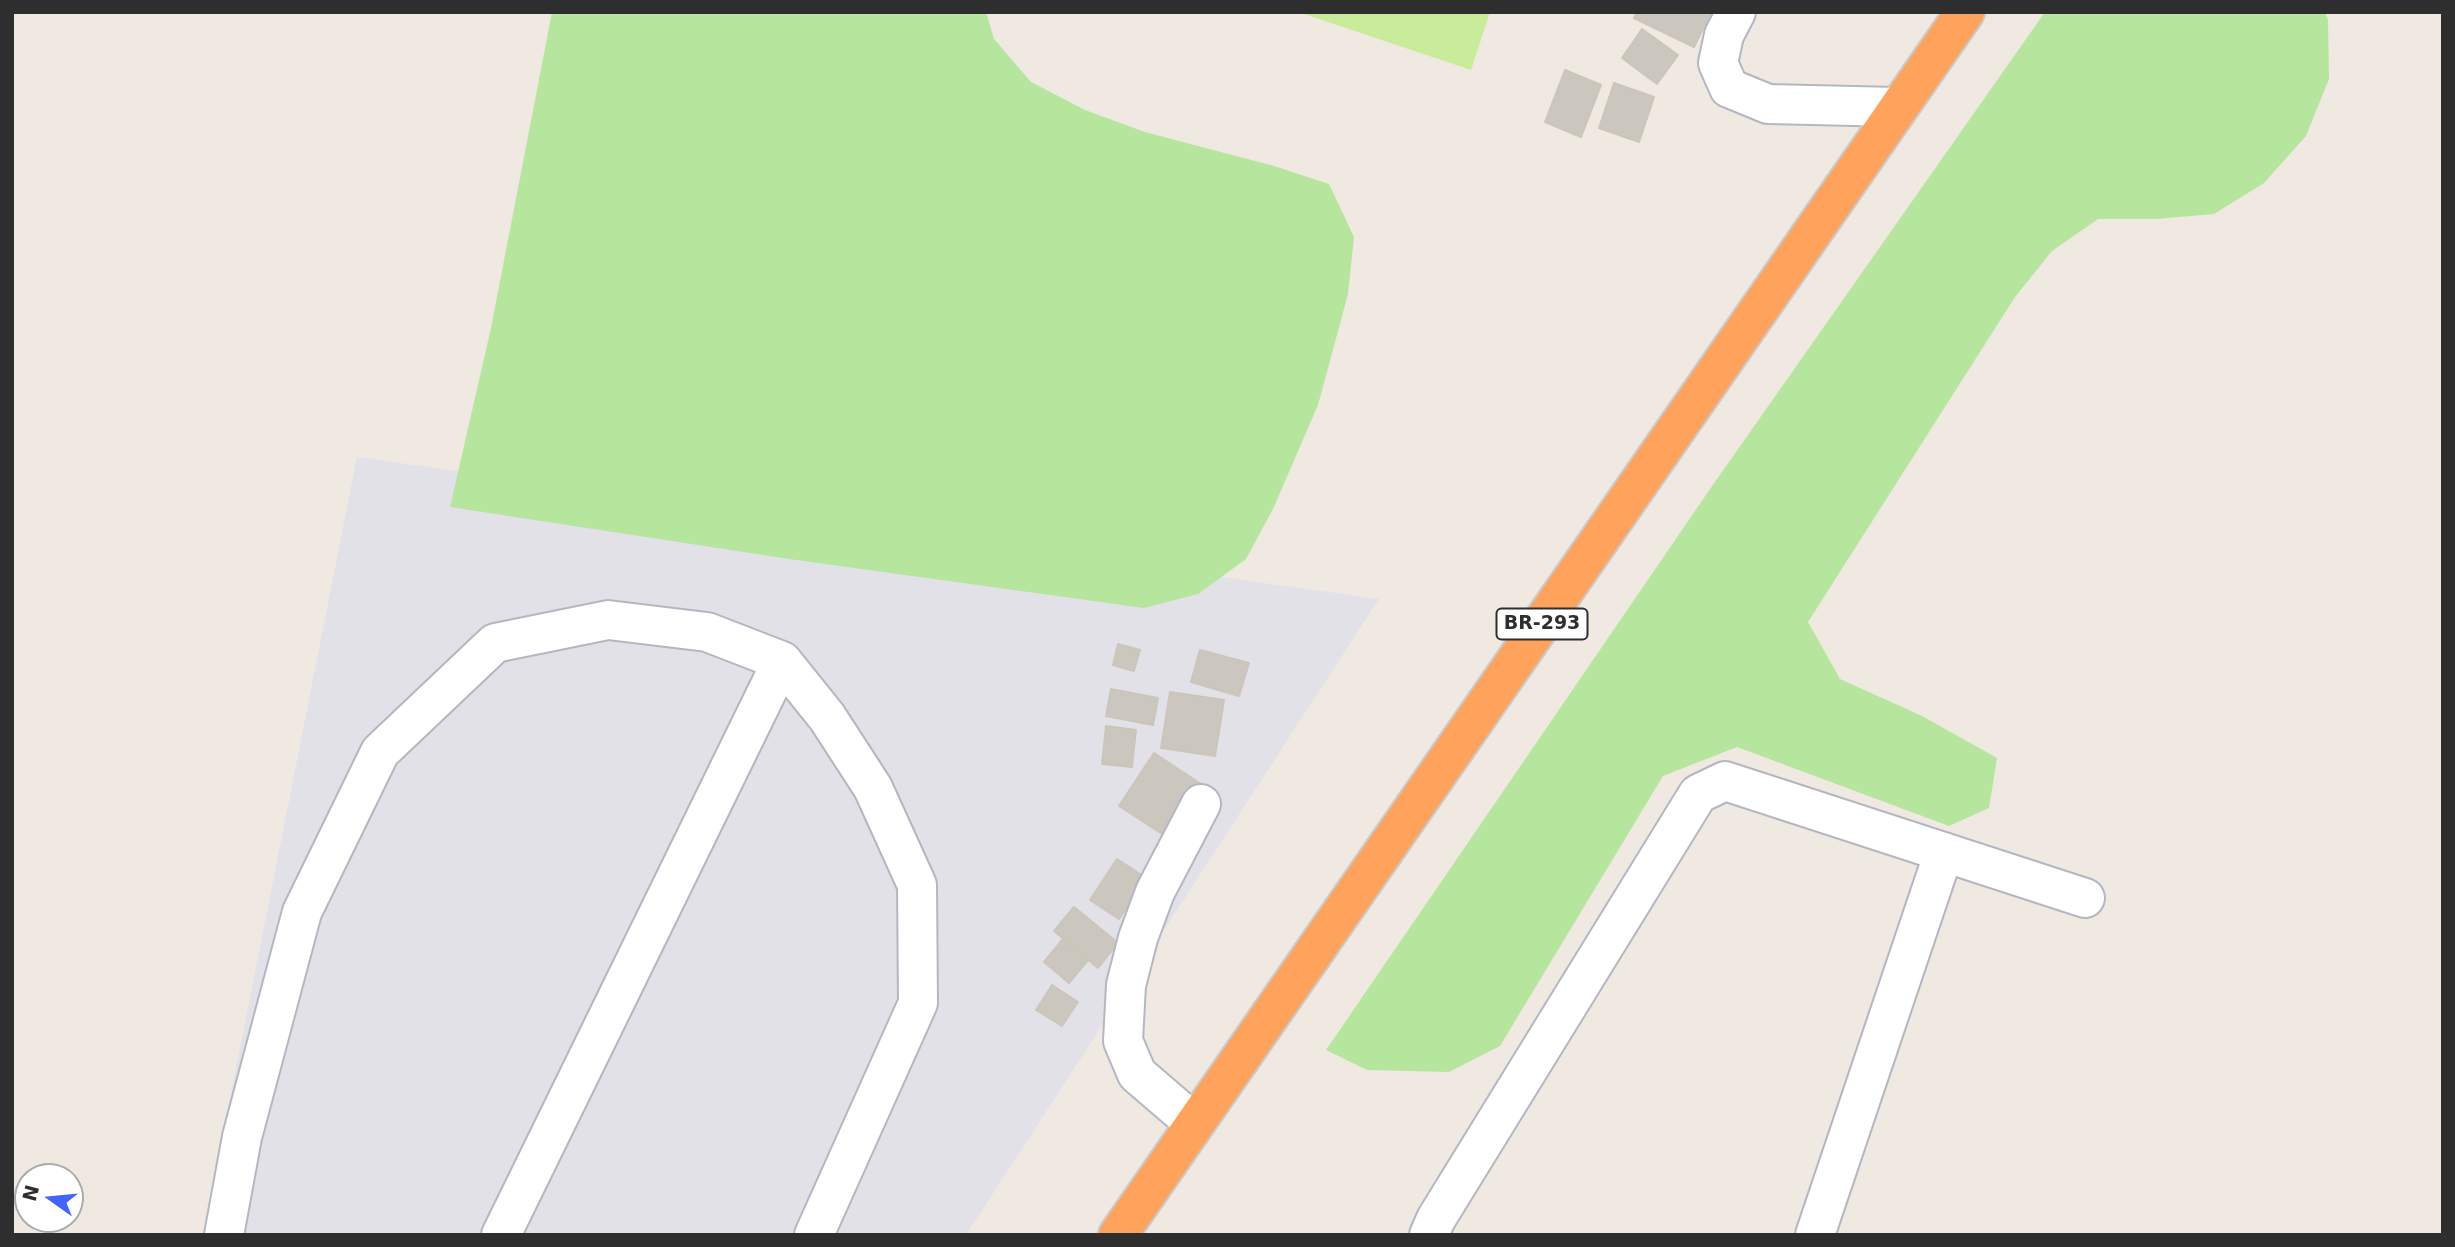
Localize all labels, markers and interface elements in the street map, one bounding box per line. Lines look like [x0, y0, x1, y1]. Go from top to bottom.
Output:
road number: BR-293 [1496, 608, 1588, 639]
north arrow [14, 1163, 84, 1233]
text: N [18, 1183, 43, 1204]

